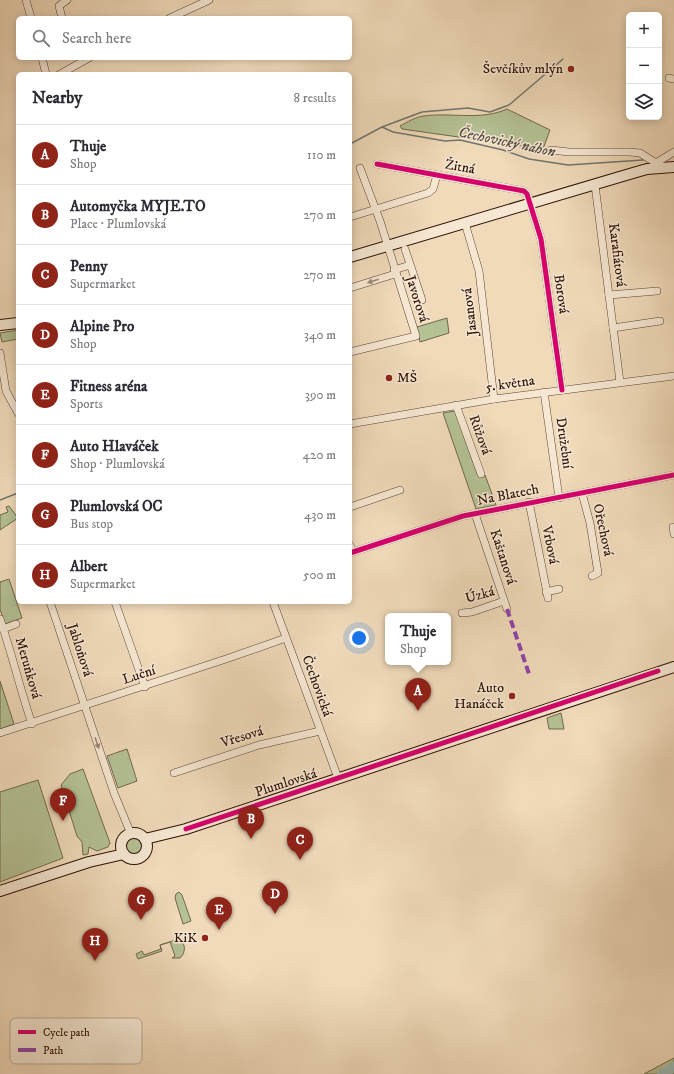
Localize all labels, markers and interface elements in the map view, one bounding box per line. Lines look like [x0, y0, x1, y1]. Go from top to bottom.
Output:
map controls [626, 12, 662, 120]
button: + [626, 12, 662, 48]
search box [16, 16, 352, 60]
icon: search [30, 27, 52, 49]
text: Search here [62, 29, 131, 48]
button: − [626, 48, 662, 84]
place label: Ševčíkův mlýn [483, 60, 564, 78]
marker: Ševčíkův mlýn [566, 64, 576, 74]
button: layers [626, 84, 662, 120]
text: Nearby [32, 87, 82, 109]
text: 8 results [294, 90, 336, 106]
water label: Čechovický náhon [457, 121, 558, 162]
text: Thuje [70, 137, 106, 156]
text: A [41, 147, 49, 163]
text: 110 m [307, 147, 336, 163]
text: Shop [70, 156, 96, 172]
street label: Žitná [444, 156, 477, 179]
text: Automyčka MYJE.TO [70, 197, 206, 216]
text: B [41, 207, 49, 223]
text: 270 m [304, 207, 336, 223]
text: Place · Plumlovská [70, 216, 166, 232]
street label: Karafiátová [604, 222, 630, 288]
text: Penny [70, 257, 107, 276]
text: C [41, 267, 49, 283]
text: 270 m [304, 267, 336, 283]
street label: Javorová [400, 271, 433, 325]
street label: Borová [549, 273, 573, 315]
text: Supermarket [70, 276, 136, 292]
one-way arrow [366, 278, 378, 284]
street label: Jasanová [458, 287, 482, 339]
text: Alpine Pro [70, 317, 134, 336]
text: D [40, 327, 50, 343]
text: 340 m [304, 327, 336, 343]
text: Shop [70, 336, 96, 352]
place label: MŠ [397, 369, 417, 387]
street label: 5. května [484, 372, 536, 396]
marker: MŠ [384, 373, 394, 383]
text: Fitness aréna [70, 377, 147, 396]
text: E [40, 387, 50, 403]
text: 390 m [305, 387, 336, 403]
text: Sports [70, 396, 103, 412]
street label: Růžová [465, 413, 495, 457]
street label: Družební [551, 416, 577, 471]
text: Auto Hlaváček [70, 437, 159, 456]
text: F [41, 447, 49, 463]
text: 420 m [303, 447, 336, 463]
text: Shop · Plumlovská [70, 456, 165, 472]
street label: Na Blatech [476, 480, 541, 510]
text: Plumlovská OC [70, 497, 163, 516]
street label: Ořechová [589, 502, 617, 558]
text: G [40, 507, 50, 523]
text: 430 m [304, 507, 336, 523]
text: Bus stop [70, 516, 113, 532]
street label: Vrbová [537, 523, 563, 566]
street label: Kaštanová [486, 527, 520, 587]
text: Albert [70, 557, 108, 576]
text: H [40, 567, 50, 583]
text: 500 m [303, 567, 336, 583]
text: Supermarket [70, 576, 136, 592]
street label: Úzká [463, 582, 497, 608]
popup [385, 613, 451, 665]
street label: Jabloňová [62, 619, 97, 679]
text: Thuje [400, 622, 436, 641]
your location [349, 628, 369, 648]
street label: Meruňková [11, 635, 45, 701]
text: Shop [400, 641, 426, 657]
street label: Čechovická [298, 653, 336, 719]
street label: Luční [120, 661, 159, 689]
pin: A [405, 678, 431, 711]
place label: Auto Hanáček [454, 679, 504, 713]
marker: Auto Hanáček [507, 691, 517, 701]
street label: Vřesová [218, 722, 265, 752]
one-way arrow [94, 738, 100, 750]
street label: Plumlovská [253, 765, 319, 801]
pin: F [50, 788, 76, 821]
pin: B [238, 806, 264, 839]
pin: C [287, 827, 313, 860]
pin: D [262, 881, 288, 914]
pin: G [128, 887, 154, 920]
pin: E [206, 897, 232, 930]
pin: H [82, 928, 108, 961]
place label: KiK [174, 929, 197, 947]
marker: KiK [200, 933, 210, 943]
legend [10, 1018, 142, 1064]
text: Cycle path [43, 1026, 90, 1040]
text: Path [43, 1044, 64, 1058]

